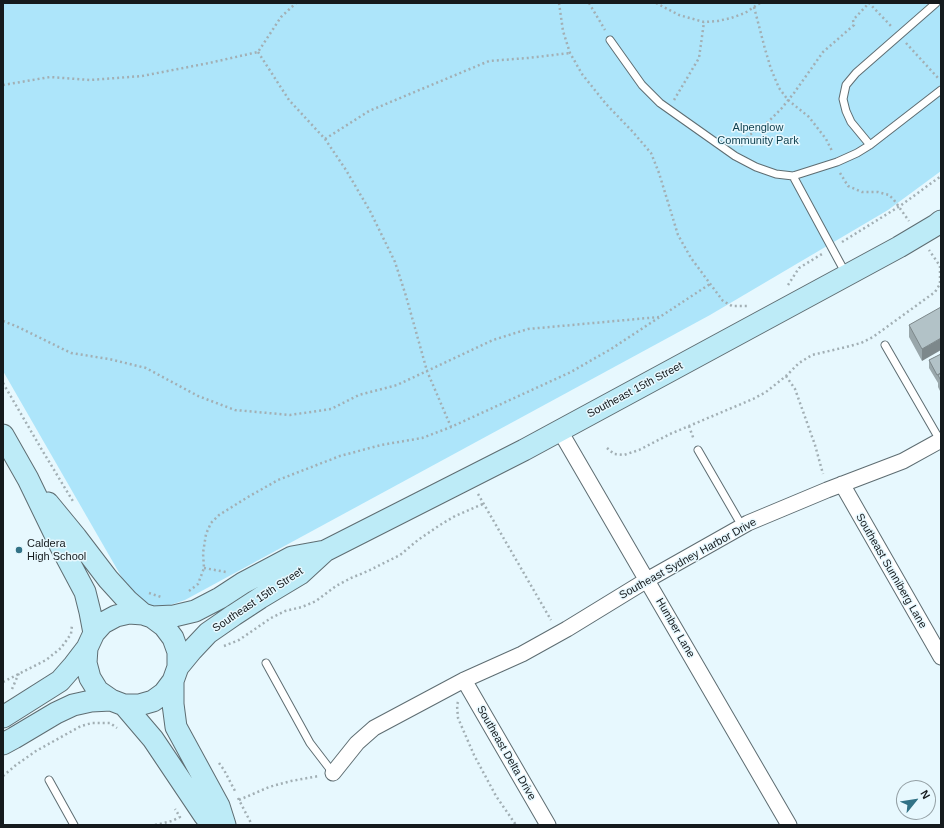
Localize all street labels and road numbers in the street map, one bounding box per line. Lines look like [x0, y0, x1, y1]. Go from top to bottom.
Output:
street label: Southeast 15th Street [585, 359, 685, 421]
street label: Southeast Sunniberg Lane [853, 511, 929, 631]
street label: Southeast Sydney Harbor Drive [617, 516, 759, 602]
street label: Southeast 15th Street [210, 565, 306, 635]
street label: Humber Lane [653, 596, 697, 660]
street label: Southeast Delta Drive [474, 703, 538, 803]

